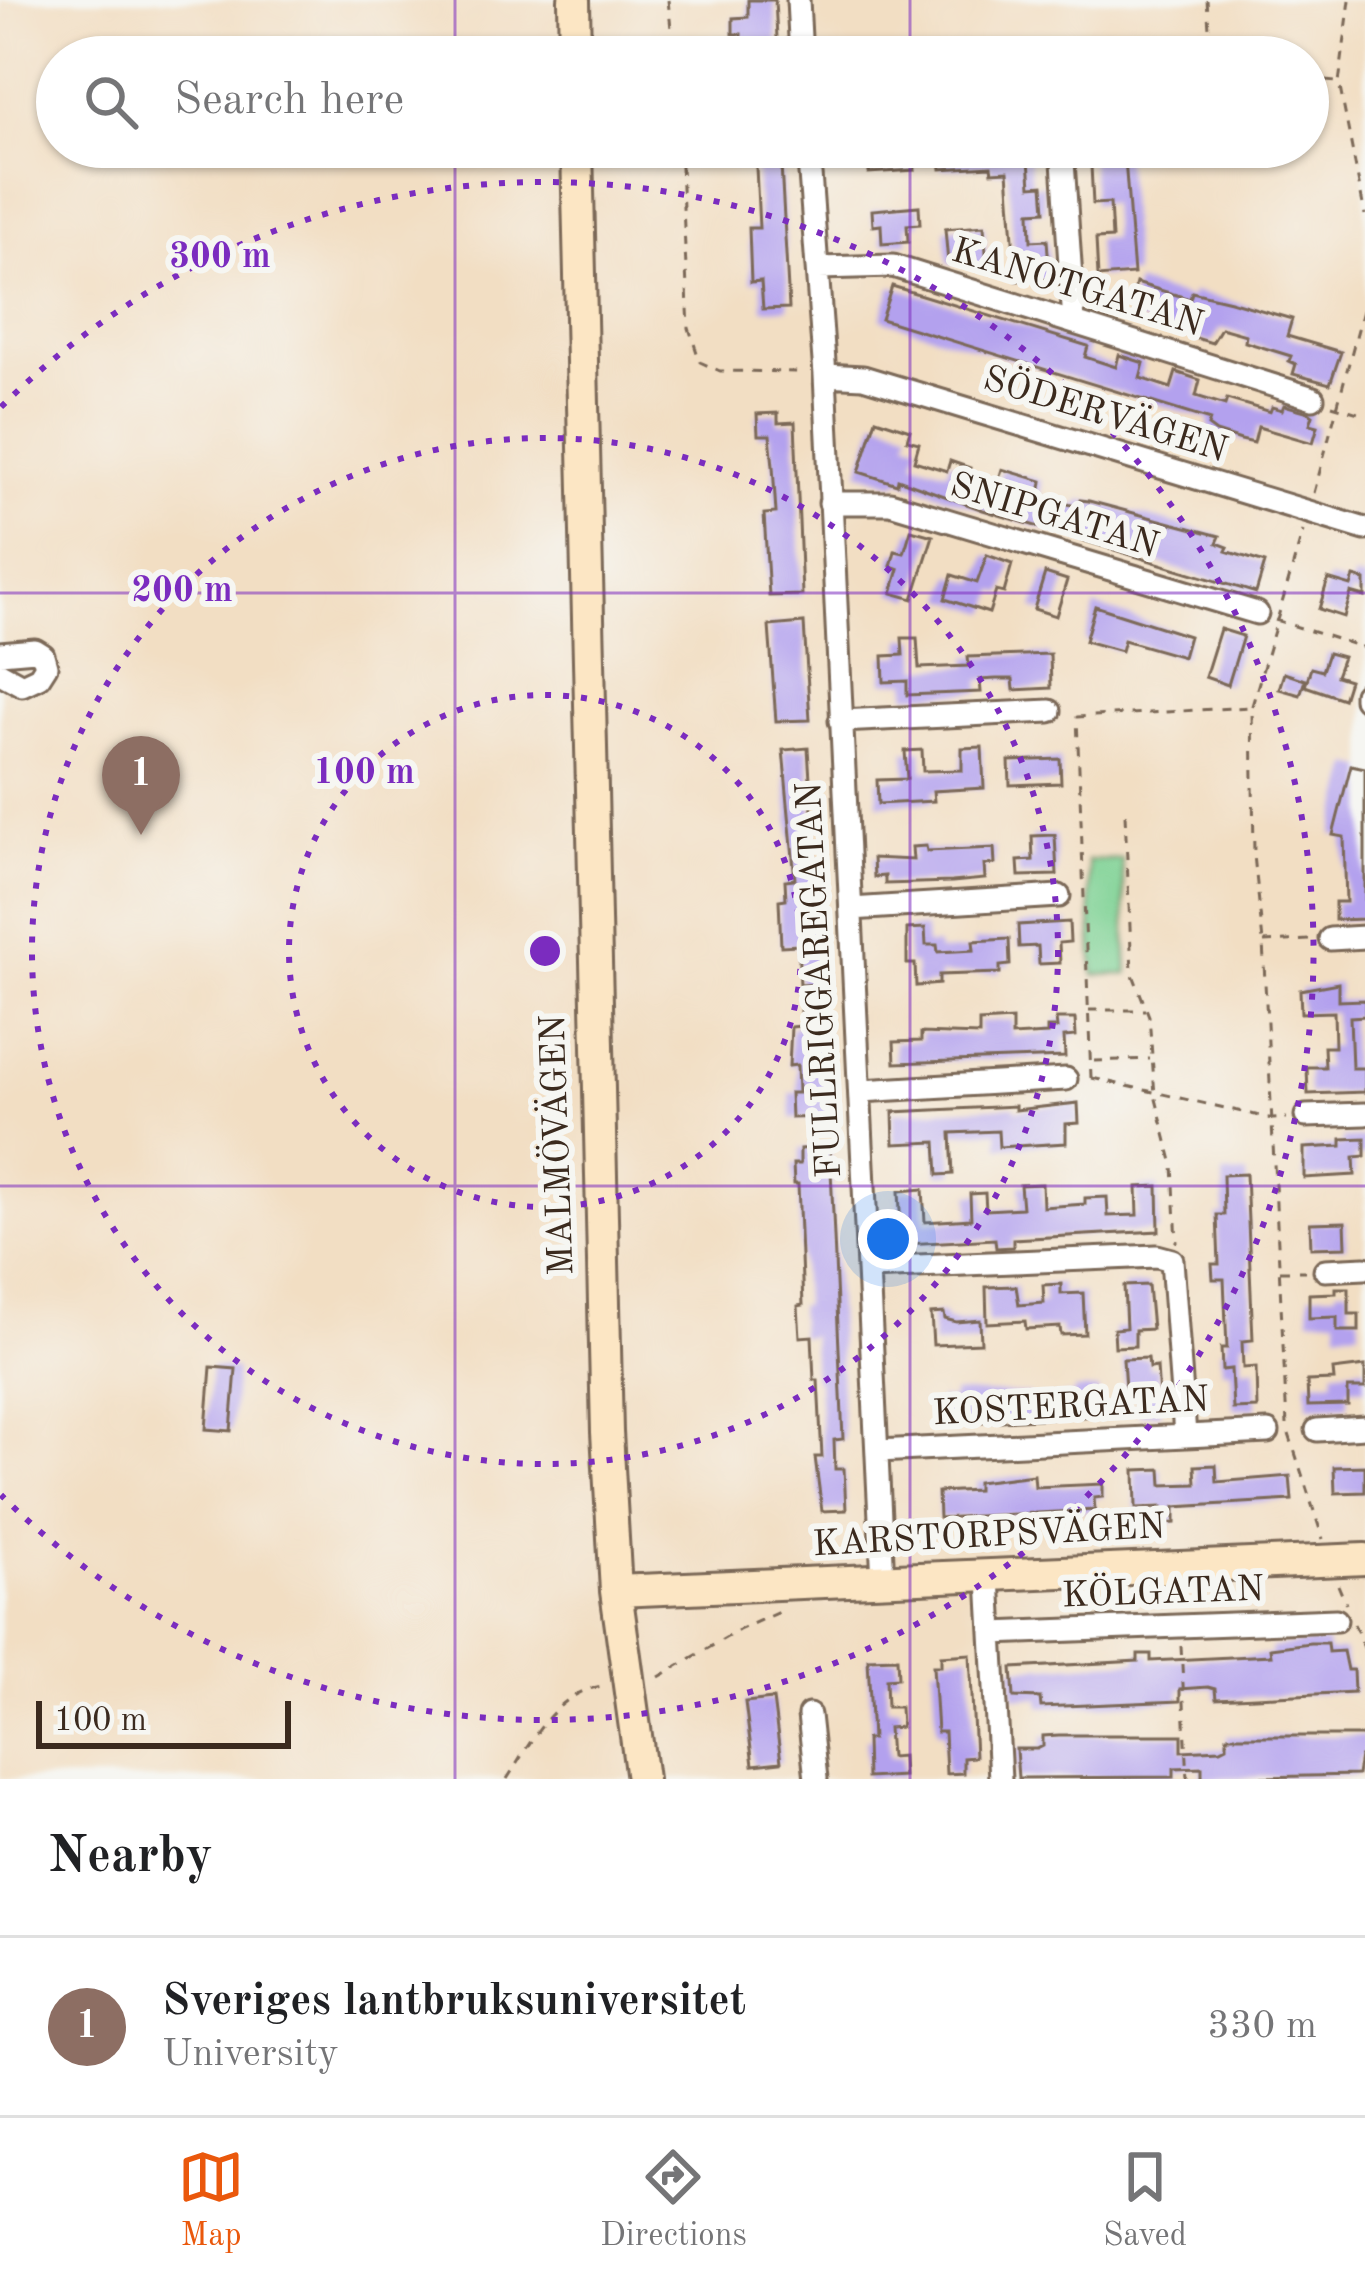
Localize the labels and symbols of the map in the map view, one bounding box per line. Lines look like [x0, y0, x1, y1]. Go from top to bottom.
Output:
street label: KANOTGATAN [947, 234, 1207, 344]
text: 300 m [169, 240, 271, 276]
street label: SÖDERVÄGEN [979, 356, 1233, 470]
street label: SNIPGATAN [946, 468, 1162, 566]
text: 200 m [131, 574, 233, 610]
pin: 1 [102, 736, 180, 835]
text: 100 m [313, 756, 415, 792]
street label: FULLRIGGAREGATAN [793, 781, 849, 1179]
centre of rings [524, 930, 566, 972]
street label: MALMÖVÄGEN [530, 1014, 582, 1276]
your location [858, 1209, 918, 1269]
street label: KOSTERGATAN [932, 1383, 1210, 1433]
street label: KARSTORPSVÄGEN [811, 1504, 1166, 1564]
street label: KÖLGATAN [1061, 1566, 1265, 1616]
scale bar [36, 1695, 291, 1748]

